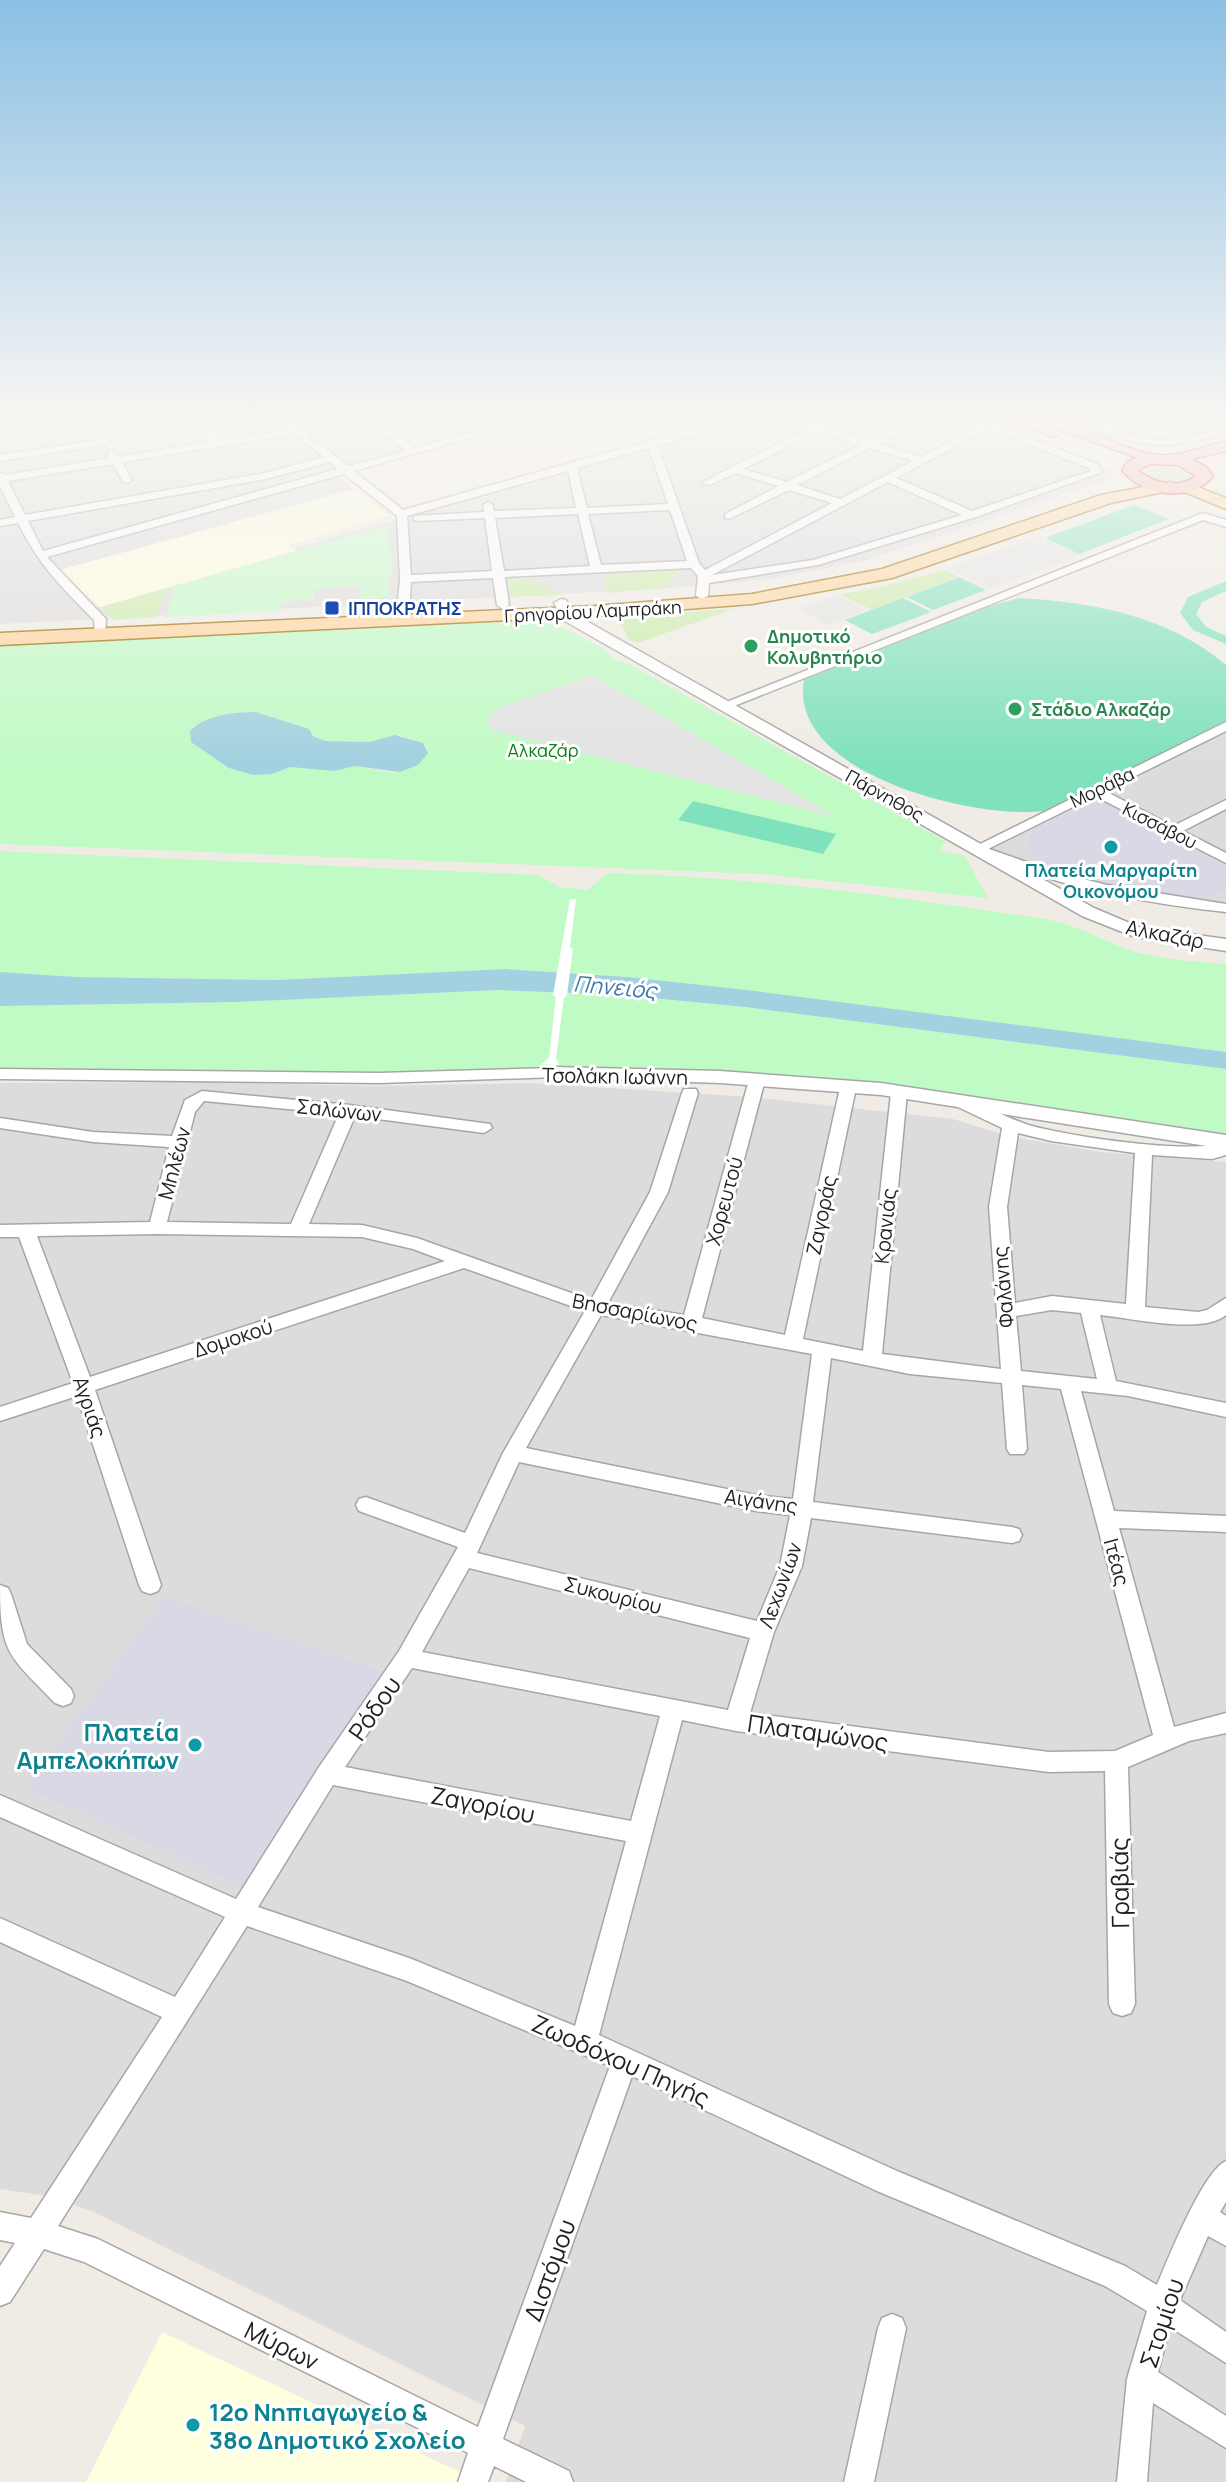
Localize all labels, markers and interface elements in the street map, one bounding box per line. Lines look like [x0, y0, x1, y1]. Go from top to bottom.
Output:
street label: Γρηγορίου Λαμπράκη [504, 594, 682, 628]
place label: ΙΠΠΟΚΡΑΤΗΣ [348, 596, 462, 620]
marker: ΙΠΠΟΚΡΑΤΗΣ [323, 599, 341, 617]
place label: Δημοτικό Κολυβητήριο [767, 624, 882, 669]
marker: Δημοτικό Κολυβητήριο [742, 637, 760, 655]
place label: Στάδιο Αλκαζάρ [1031, 697, 1171, 721]
marker: Στάδιο Αλκαζάρ [1006, 700, 1024, 718]
park label: Αλκαζάρ [507, 738, 579, 762]
street label: Μοράβα [1066, 761, 1138, 813]
street label: Πάρνηθος [842, 764, 928, 826]
street label: Κισσάβου [1119, 796, 1201, 854]
marker: Πλατεία Μαργαρίτη Οικονόμου [1102, 838, 1120, 856]
place label: Πλατεία Μαργαρίτη Οικονόμου [1025, 858, 1197, 903]
street label: Αλκαζάρ [1124, 913, 1206, 955]
water label: Πηνειός [572, 968, 659, 1006]
street label: Τσολάκη Ιωάννη [542, 1061, 688, 1091]
street label: Σαλώνων [295, 1092, 383, 1128]
street label: Μηλέων [151, 1124, 197, 1202]
street label: Χορευτού [699, 1154, 749, 1248]
street label: Ζαγοράς [799, 1172, 843, 1258]
street label: Κρανιάς [868, 1187, 902, 1265]
street label: Φαλάνης [986, 1245, 1020, 1329]
street label: Βησσαρίωνος [570, 1287, 700, 1337]
street label: Δομοκού [190, 1313, 276, 1363]
street label: Αγριάς [67, 1373, 113, 1441]
street label: Αιγάνης [723, 1482, 799, 1520]
street label: Ιτέας [1098, 1535, 1136, 1589]
street label: Λεχωνίων [752, 1538, 808, 1632]
street label: Συκουρίου [561, 1570, 665, 1620]
street label: Ρόδου [340, 1669, 408, 1747]
street label: Πλαταμώνος [746, 1706, 890, 1758]
place label: Πλατεία Αμπελοκήπων [16, 1715, 179, 1776]
marker: Πλατεία Αμπελοκήπων [186, 1736, 204, 1754]
street label: Ζαγορίου [428, 1778, 538, 1830]
street label: Γραβιάς [1102, 1837, 1136, 1929]
street label: Ζωοδόχου Πηγής [527, 2006, 715, 2114]
street label: Διστόμου [515, 2215, 583, 2325]
street label: Στομίου [1131, 2274, 1191, 2372]
street label: Μύρων [239, 2313, 325, 2377]
place label: 12o Νηπιαγωγείο & 38ο Δημοτικό Σχολείο [209, 2395, 466, 2456]
marker: 12o Νηπιαγωγείο & 38ο Δημοτικό Σχολείο [184, 2416, 202, 2434]

